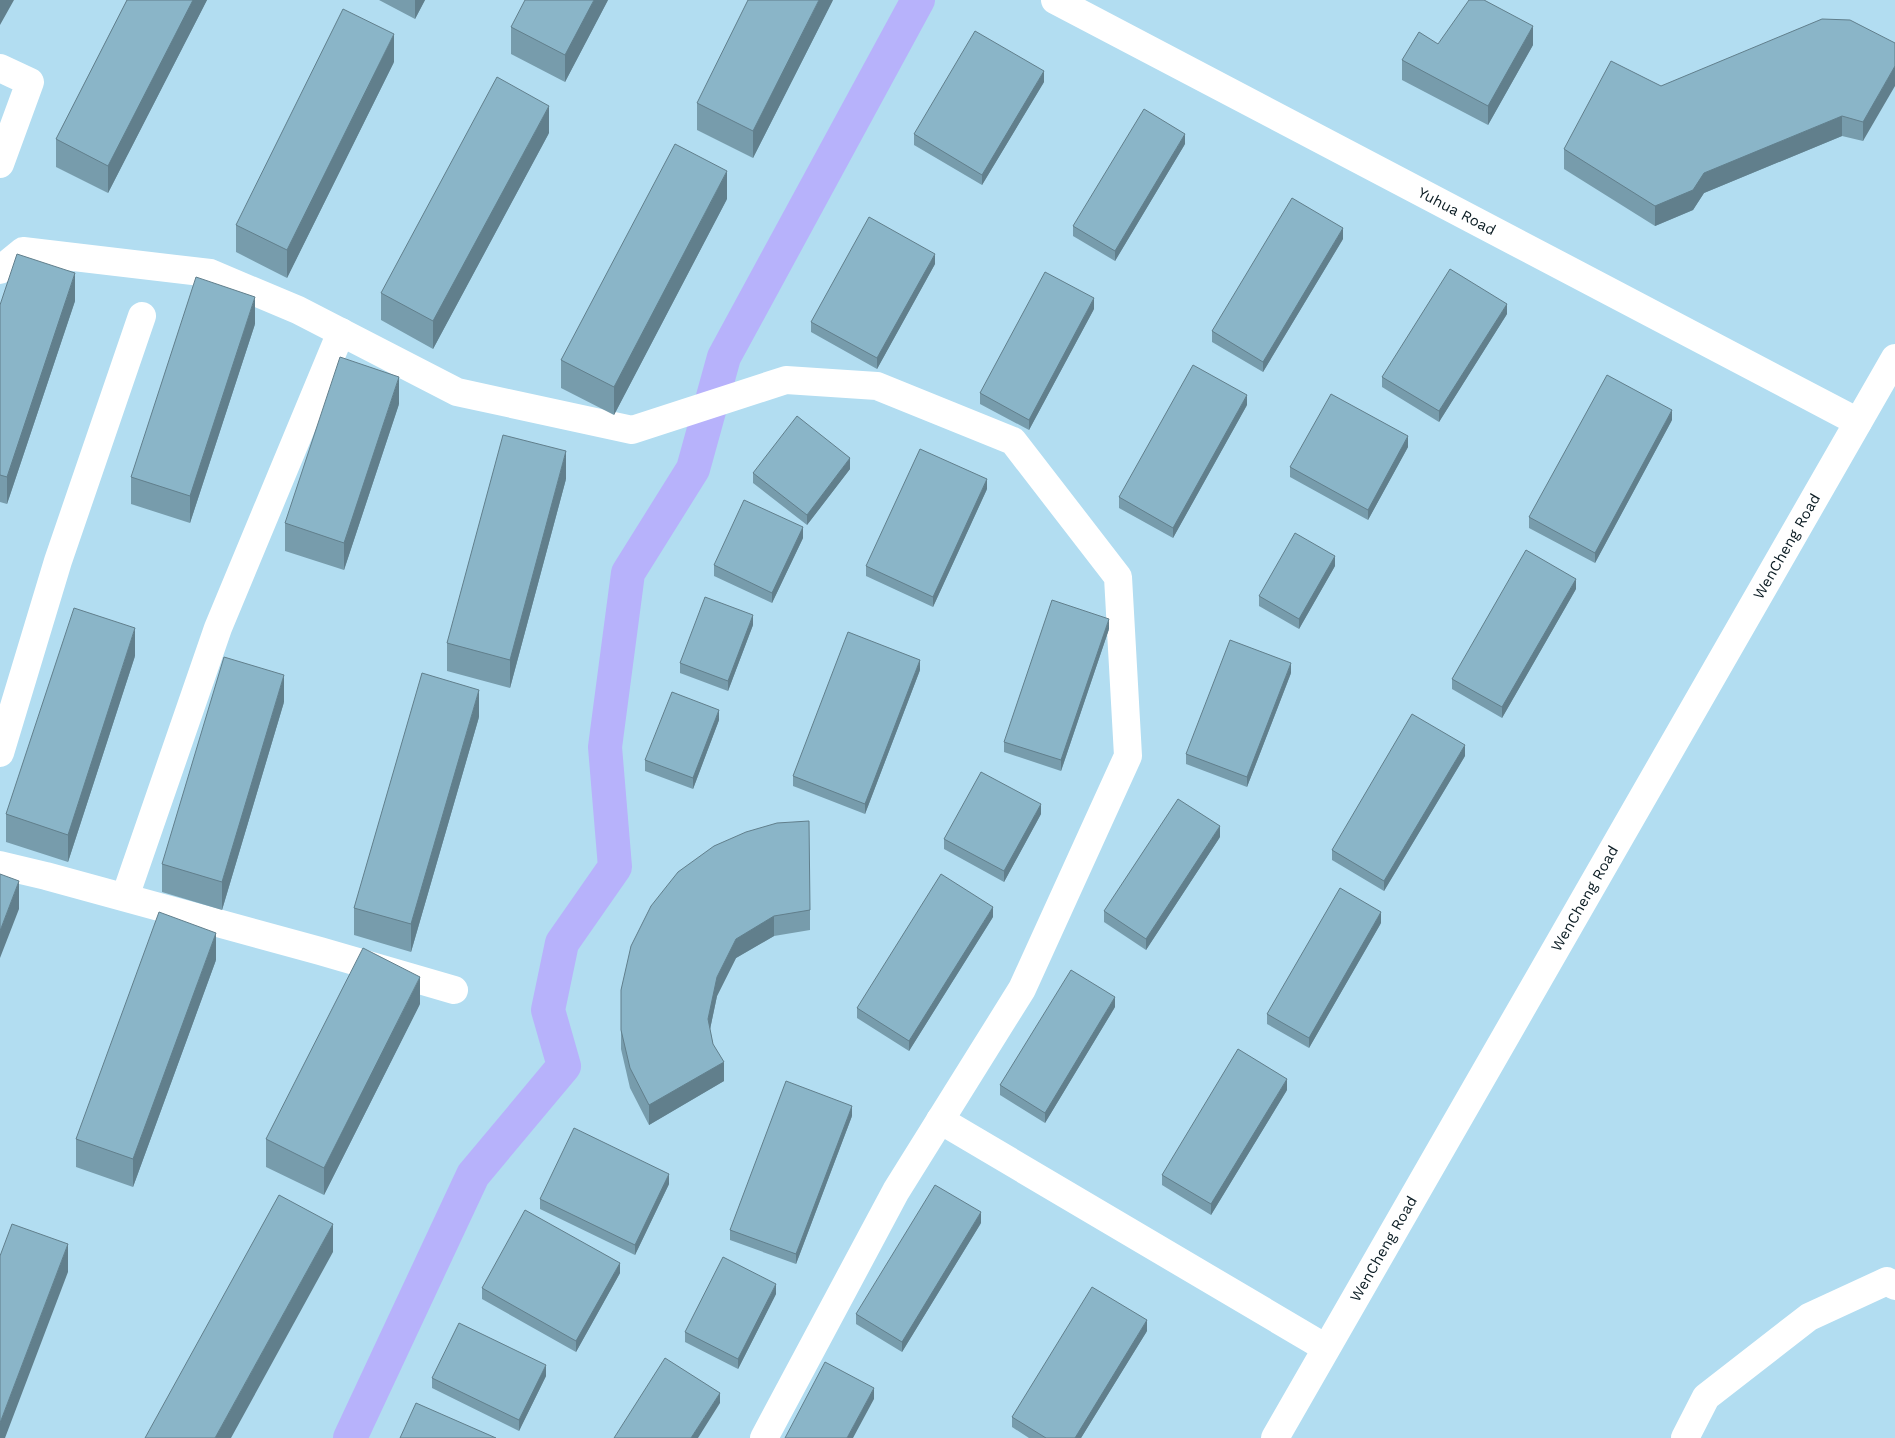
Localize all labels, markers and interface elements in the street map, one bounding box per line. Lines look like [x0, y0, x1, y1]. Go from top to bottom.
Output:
street label: Yuhua Road [1415, 183, 1499, 239]
street label: WenCheng Road [1749, 490, 1824, 603]
street label: WenCheng Road [1547, 842, 1622, 955]
street label: WenCheng Road [1346, 1193, 1421, 1305]

